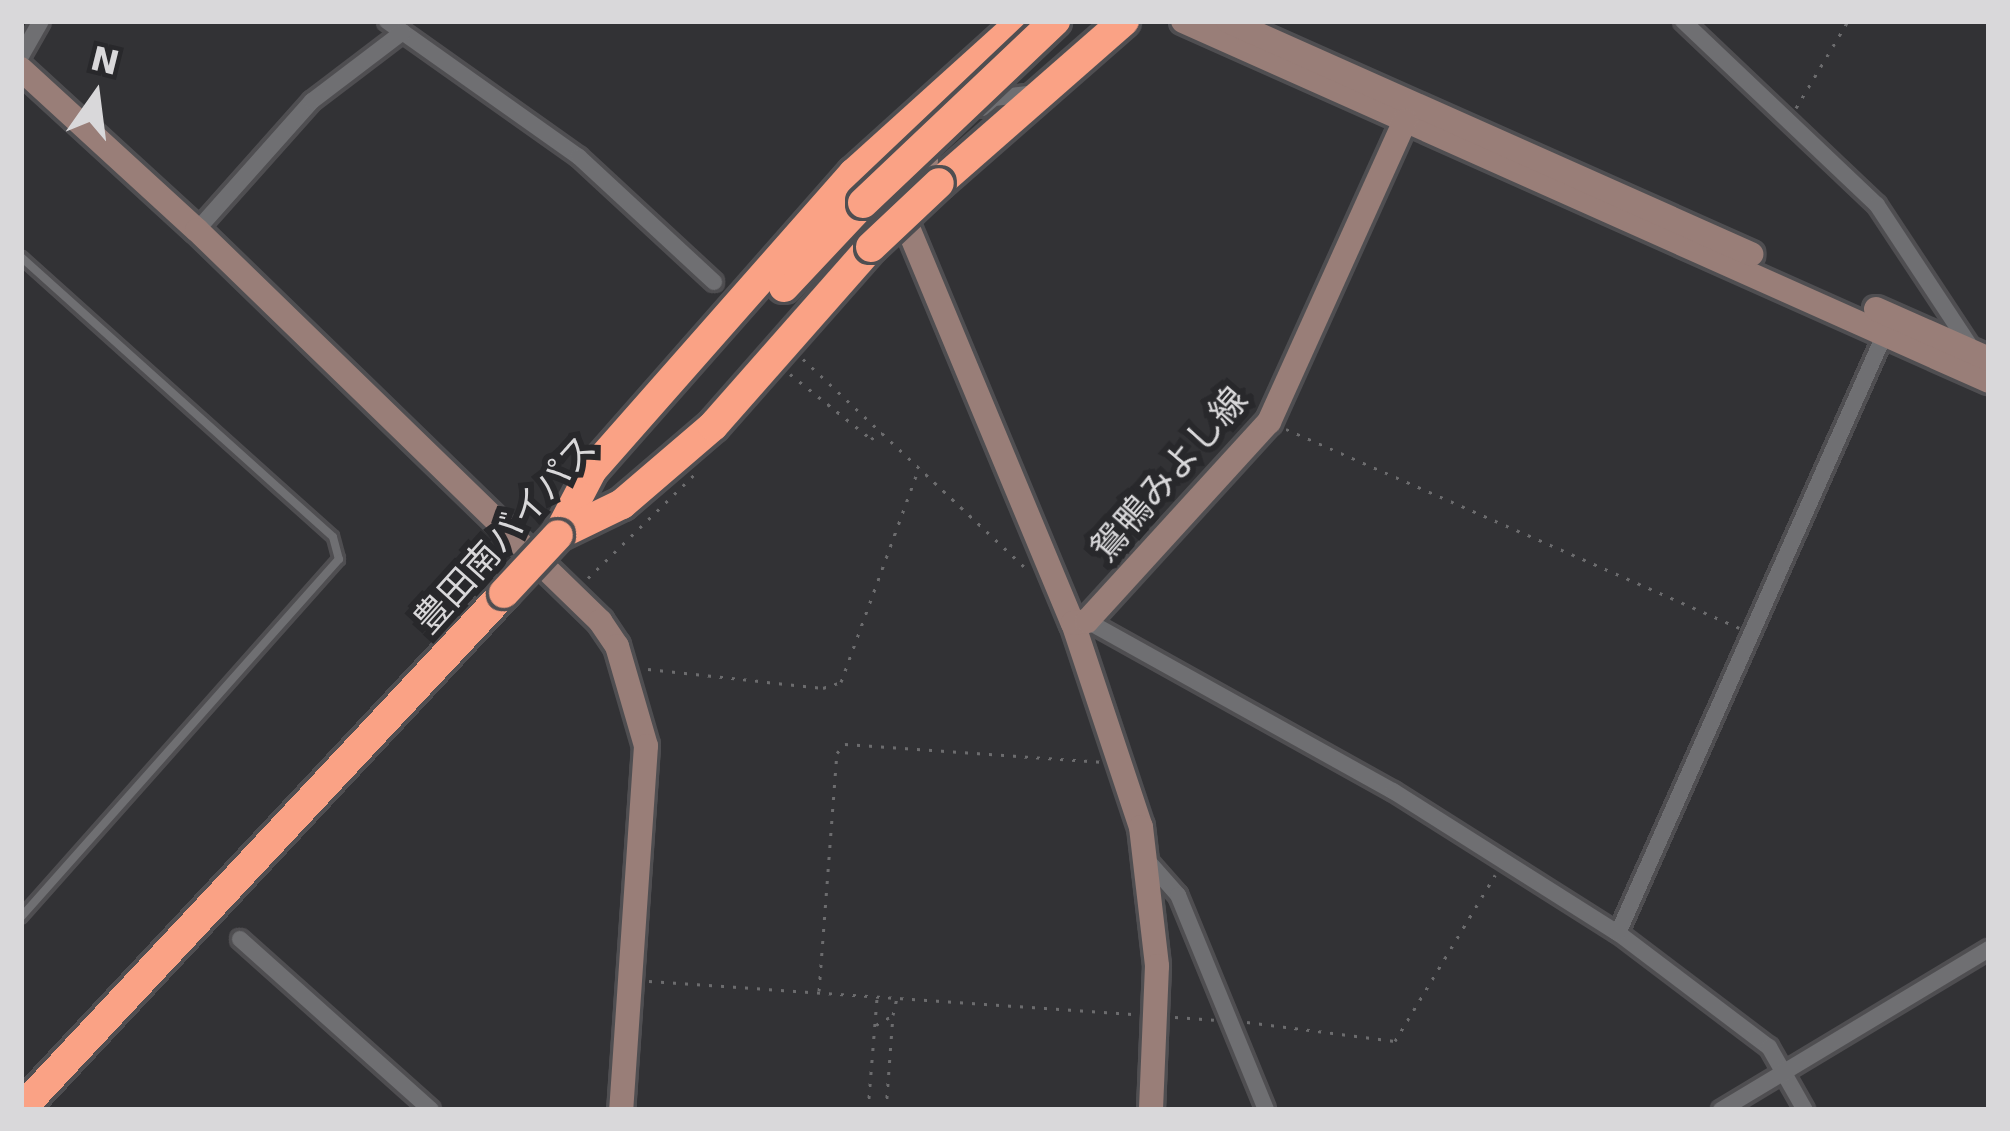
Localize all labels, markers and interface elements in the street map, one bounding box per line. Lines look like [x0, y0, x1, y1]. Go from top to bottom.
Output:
north arrow [36, 36, 156, 156]
text: N [87, 38, 123, 83]
street label: 鴛鴨みよし線 [1082, 378, 1256, 570]
street label: 豊田南バイパス [405, 426, 605, 642]

